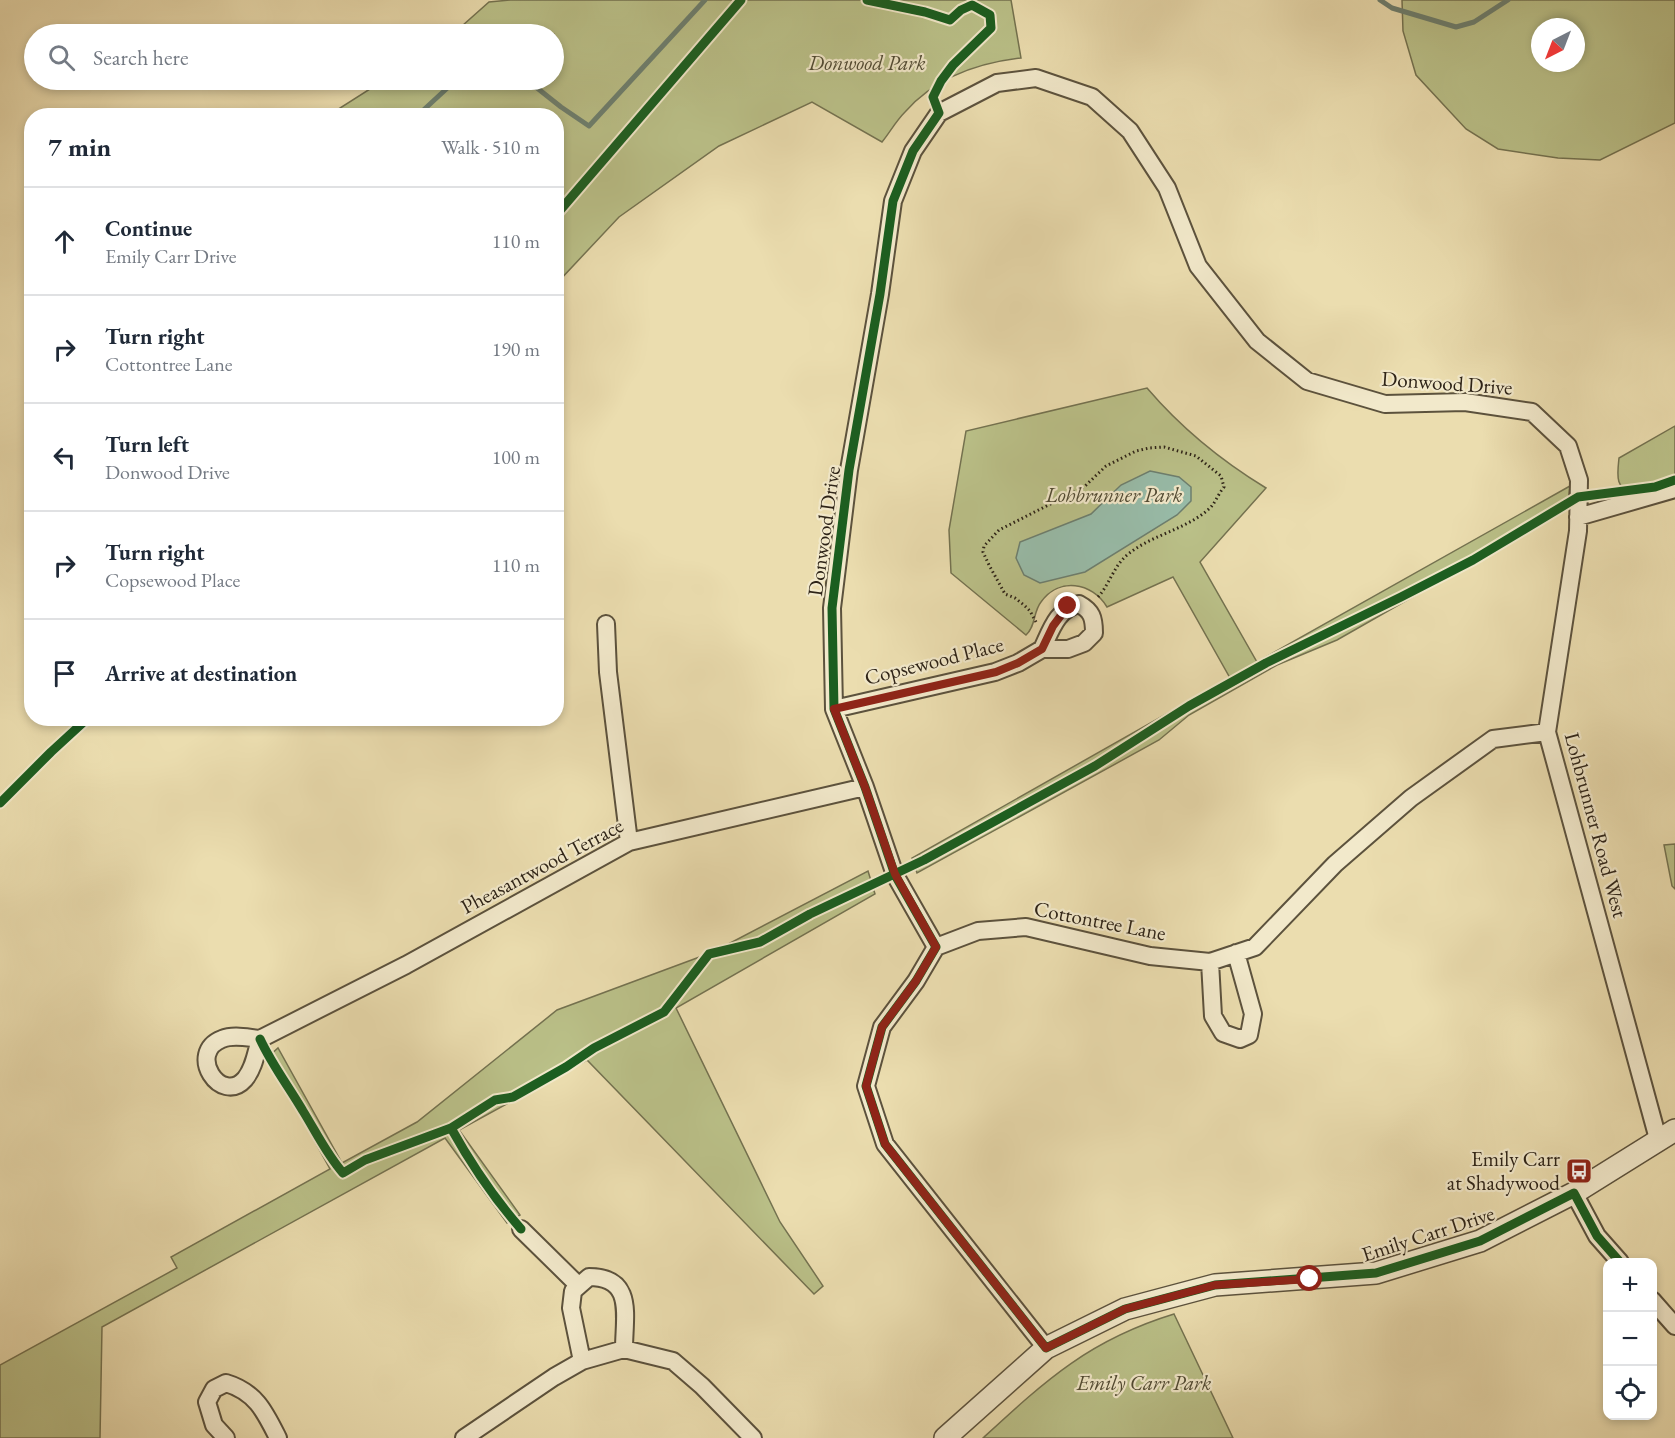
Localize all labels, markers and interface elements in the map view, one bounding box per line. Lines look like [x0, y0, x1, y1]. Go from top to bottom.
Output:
north arrow [1531, 18, 1585, 72]
search box [24, 24, 564, 90]
icon: search [45, 41, 78, 74]
text: Search here [93, 43, 188, 72]
park label: Donwood Park [807, 49, 926, 76]
text: 7 min [48, 130, 111, 164]
text: Walk · 510 m [441, 134, 540, 160]
text: Continue [105, 214, 192, 243]
icon: ahead [48, 225, 81, 258]
text: 110 m [492, 228, 540, 254]
text: Emily Carr Drive [105, 243, 237, 269]
text: Turn right [105, 322, 204, 351]
icon: right [48, 333, 81, 366]
text: 190 m [492, 336, 540, 362]
text: Cottontree Lane [105, 351, 233, 377]
street label: Donwood Drive [1381, 364, 1513, 401]
text: Turn left [105, 430, 189, 459]
icon: left [48, 441, 81, 474]
text: 100 m [492, 444, 540, 470]
text: Donwood Drive [105, 459, 230, 485]
street label: Donwood Drive [801, 464, 846, 598]
park label: Lohbrunner Park [1045, 481, 1183, 508]
text: Turn right [105, 538, 204, 567]
icon: right [48, 549, 81, 582]
text: 110 m [492, 552, 540, 578]
text: Copsewood Place [105, 567, 240, 593]
route end [1054, 592, 1080, 618]
street label: Copsewood Place [862, 630, 1006, 691]
icon: arrive [48, 657, 81, 690]
text: Arrive at destination [105, 659, 297, 688]
street label: Lohbrunner Road West [1559, 729, 1634, 921]
street label: Pheasantwood Terrace [456, 811, 628, 920]
street label: Cottontree Lane [1032, 894, 1168, 947]
place label: Emily Carr at Shadywood [1447, 1145, 1560, 1196]
bus stop icon: Emily Carr at Shadywood [1564, 1156, 1594, 1186]
street label: Emily Carr Drive [1358, 1199, 1498, 1268]
map controls [1603, 1258, 1657, 1420]
button: + [1603, 1258, 1657, 1312]
route start [1296, 1265, 1322, 1291]
button: − [1603, 1312, 1657, 1366]
button: locate [1603, 1366, 1657, 1420]
park label: Emily Carr Park [1076, 1369, 1212, 1396]

